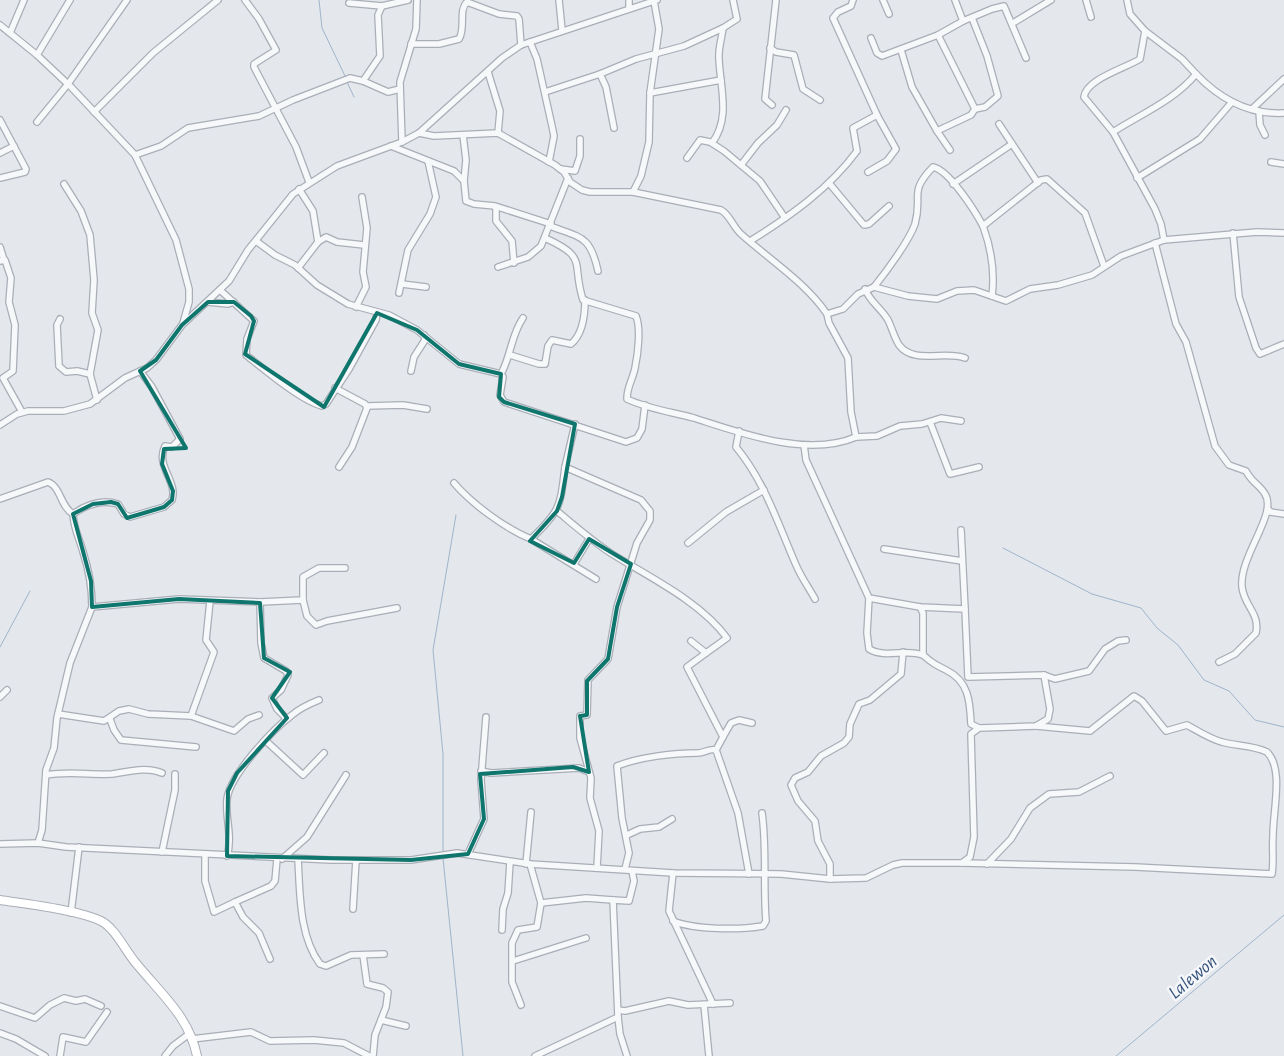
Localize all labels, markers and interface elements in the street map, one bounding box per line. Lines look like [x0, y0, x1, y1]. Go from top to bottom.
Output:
water label: Lalewon [1165, 952, 1221, 1003]

